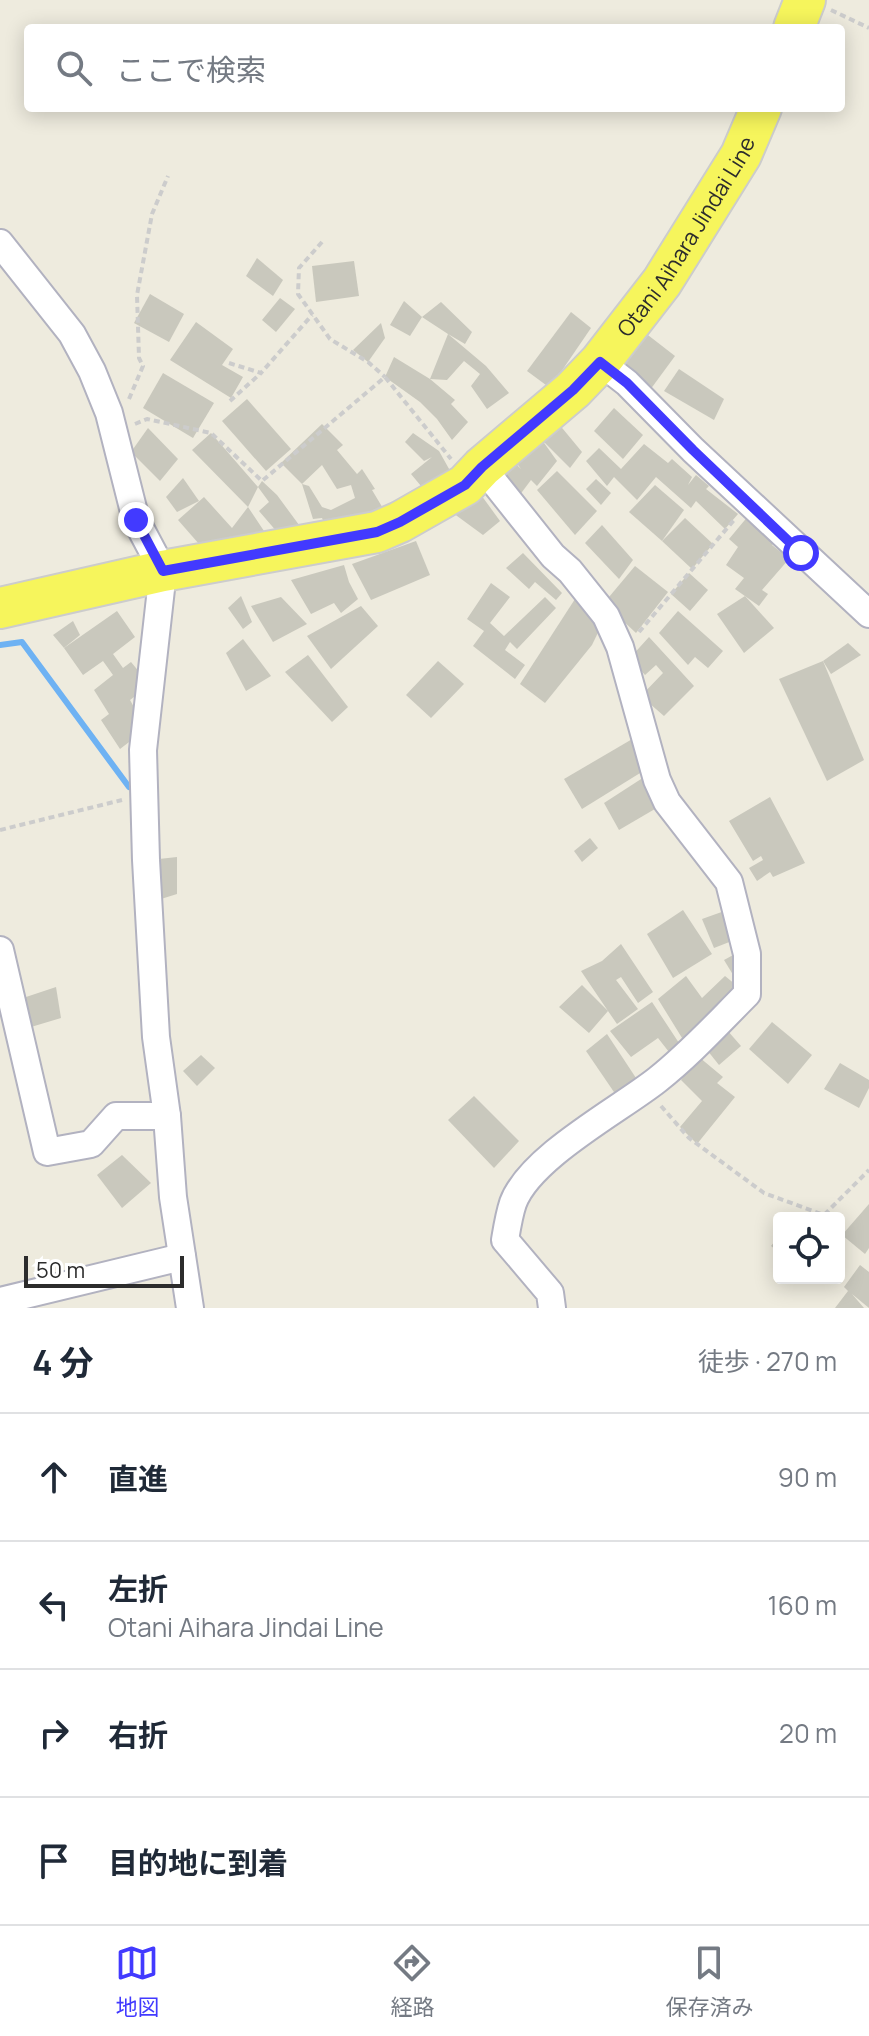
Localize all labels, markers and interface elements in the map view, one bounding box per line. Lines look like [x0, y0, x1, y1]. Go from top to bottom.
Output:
search box [24, 24, 845, 112]
icon: search [52, 46, 96, 90]
text: ここで検索 [116, 49, 266, 90]
street label: Otani Aihara Jindai Line [610, 132, 762, 343]
route end [118, 502, 154, 538]
route start [783, 535, 819, 571]
map controls [773, 1212, 845, 1284]
button: locate [773, 1212, 845, 1284]
scale bar [24, 1252, 184, 1288]
text: 50 m [36, 1255, 85, 1285]
text: 4 分 [32, 1339, 94, 1385]
text: 徒歩 · 270 m [698, 1343, 837, 1379]
icon: ahead [32, 1455, 76, 1499]
text: 直進 [108, 1458, 168, 1499]
text: 90 m [778, 1459, 837, 1495]
text: 左折 [108, 1568, 168, 1609]
icon: left [32, 1583, 76, 1627]
text: 160 m [768, 1587, 837, 1623]
text: Otani Aihara Jindai Line [108, 1609, 384, 1645]
icon: right [32, 1711, 76, 1755]
text: 右折 [108, 1714, 168, 1755]
text: 20 m [779, 1715, 837, 1751]
icon: arrive [32, 1839, 76, 1883]
text: 目的地に到着 [108, 1842, 288, 1883]
tab: 地図 [115, 1941, 160, 2022]
tab: 経路 [390, 1941, 435, 2022]
tab: 保存済み [665, 1941, 754, 2022]

